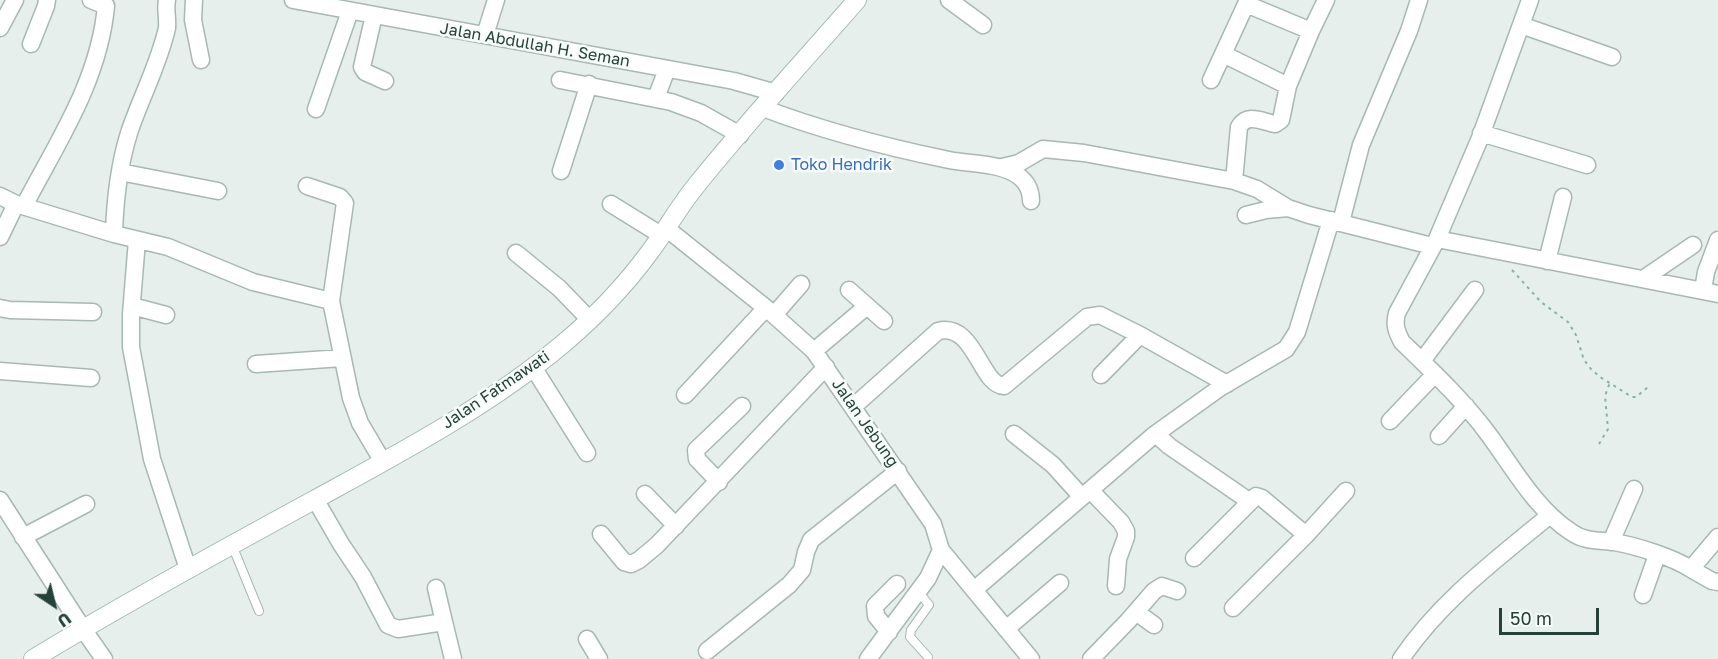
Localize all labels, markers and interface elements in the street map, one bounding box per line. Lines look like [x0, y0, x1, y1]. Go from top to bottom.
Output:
street label: Jalan Abdullah H. Seman [438, 19, 632, 71]
place label: Toko Hendrik [791, 155, 892, 175]
marker: Toko Hendrik [772, 158, 786, 172]
street label: Jalan Fatmawati [439, 347, 553, 433]
street label: Jalan Jebung [828, 375, 902, 471]
north arrow [24, 575, 84, 635]
scale bar [1502, 596, 1602, 634]
text: 50 m [1510, 607, 1552, 629]
text: U [54, 608, 75, 631]

